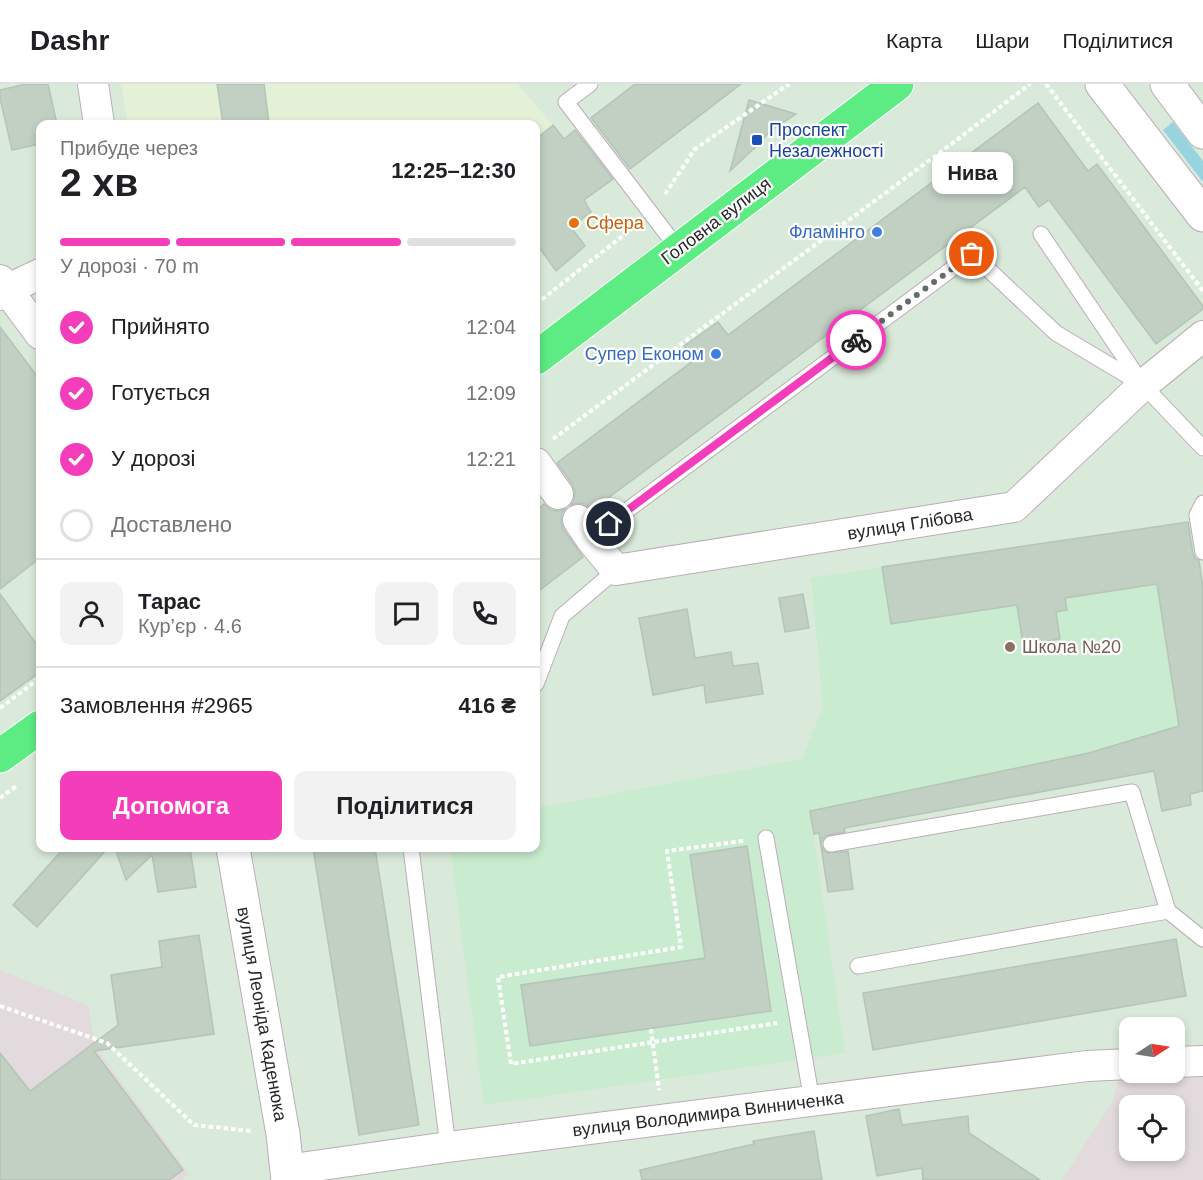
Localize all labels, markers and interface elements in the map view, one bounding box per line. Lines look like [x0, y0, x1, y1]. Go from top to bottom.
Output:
text: Dashr [30, 25, 109, 56]
text: Карта [886, 29, 942, 52]
text: Шари [975, 29, 1030, 52]
text: Поділитися [1063, 29, 1173, 52]
place label: Проспект Незалежності [769, 120, 883, 161]
marker: Проспект Незалежності [750, 133, 764, 147]
text: Прибуде через [60, 137, 198, 159]
callout: Нива [932, 152, 1012, 194]
text: 12:25–12:30 [391, 158, 516, 183]
text: 2 хв [60, 161, 138, 204]
text: Нива [948, 162, 997, 184]
street label: Головна вулиця [657, 173, 775, 269]
place label: Сфера [586, 213, 645, 233]
marker: Сфера [567, 216, 581, 230]
place label: Фламінго [789, 222, 865, 242]
marker: Фламінго [870, 225, 884, 239]
pin [946, 228, 997, 279]
icon: bag [955, 237, 988, 270]
text: У дорозі · 70 m [60, 255, 199, 277]
courier [826, 310, 886, 370]
icon: check [60, 311, 93, 344]
text: Прийнято [111, 314, 210, 339]
text: 12:04 [466, 316, 516, 338]
icon: bike [840, 324, 873, 357]
place label: Супер Економ [585, 344, 704, 364]
marker: Супер Економ [709, 347, 723, 361]
icon: check [60, 377, 93, 410]
text: Готується [111, 380, 210, 405]
text: 12:09 [466, 382, 516, 404]
icon: check [60, 443, 93, 476]
text: У дорозі [111, 446, 195, 471]
text: 12:21 [466, 448, 516, 470]
pin [583, 498, 634, 549]
street label: вулиця Глібова [846, 504, 975, 544]
icon: home [592, 507, 625, 540]
text: Доставлено [111, 512, 232, 537]
button: person [60, 582, 123, 645]
button: chat [375, 582, 438, 645]
button: phone [453, 582, 516, 645]
text: Тарас [138, 589, 201, 614]
text: Кур’єр · 4.6 [138, 615, 242, 637]
place label: Школа №20 [1022, 637, 1121, 657]
marker: Школа №20 [1003, 640, 1017, 654]
text: Замовлення #2965 [60, 693, 253, 718]
text: 416 ₴ [459, 693, 516, 718]
button: Допомога [60, 771, 282, 840]
button: Поділитися [294, 771, 516, 840]
street label: вулиця Леоніда Каденюка [233, 905, 291, 1124]
north arrow [1119, 1017, 1185, 1083]
map controls [1119, 1017, 1185, 1161]
street label: вулиця Володимира Винниченка [571, 1087, 846, 1141]
button: locate [1119, 1095, 1185, 1161]

